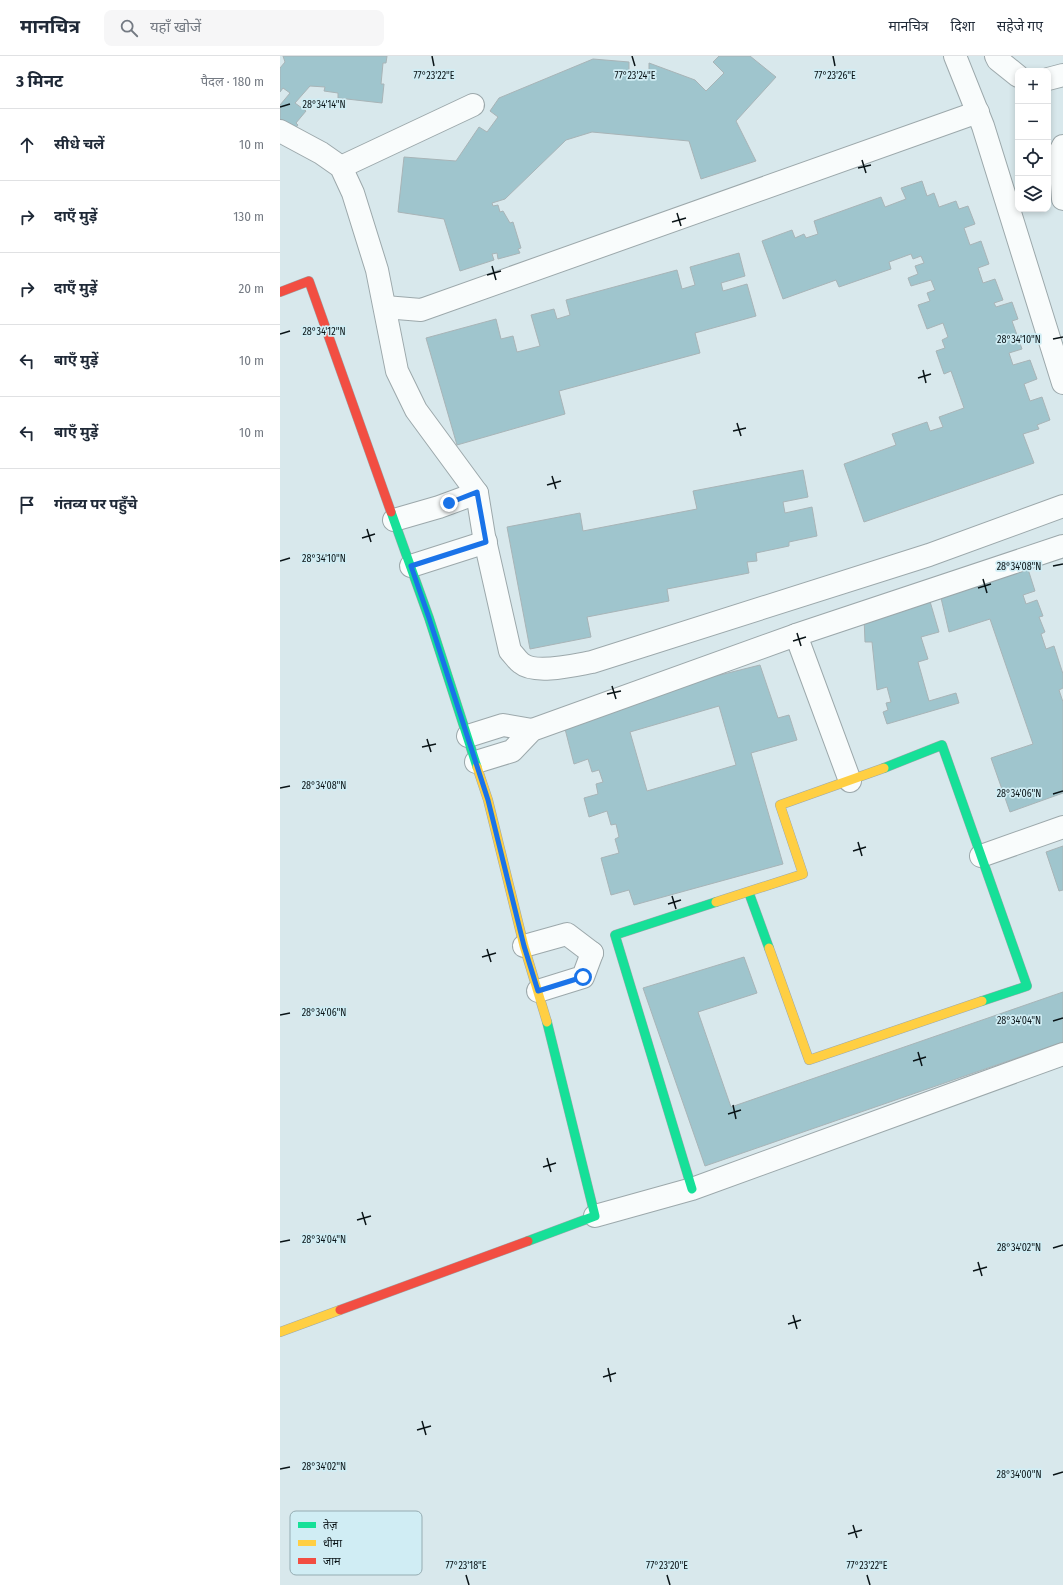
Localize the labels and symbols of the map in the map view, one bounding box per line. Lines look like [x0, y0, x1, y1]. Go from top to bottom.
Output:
text: 77°23'22"E [413, 70, 455, 82]
text: 77°23'24"E [615, 70, 656, 82]
text: 77°23'26"E [814, 70, 856, 82]
text: 28°34'14"N [302, 99, 346, 111]
text: 28°34'12"N [302, 326, 346, 338]
text: 28°34'10"N [997, 334, 1041, 346]
route end [440, 494, 458, 512]
text: 28°34'10"N [302, 553, 346, 565]
text: 28°34'08"N [997, 561, 1041, 573]
text: 28°34'08"N [302, 780, 346, 792]
text: 28°34'06"N [997, 788, 1041, 800]
route start [574, 968, 592, 986]
text: 28°34'06"N [302, 1007, 346, 1019]
text: 28°34'04"N [997, 1015, 1041, 1027]
text: 28°34'04"N [302, 1234, 346, 1246]
text: 28°34'02"N [997, 1242, 1041, 1254]
text: 28°34'02"N [302, 1461, 346, 1473]
text: 28°34'00"N [997, 1469, 1042, 1481]
legend [290, 1511, 422, 1575]
text: तेज़ [323, 1519, 338, 1532]
text: धीमा [323, 1537, 342, 1550]
text: जाम [323, 1555, 341, 1568]
text: 77°23'18"E [445, 1560, 487, 1572]
text: 77°23'20"E [646, 1560, 688, 1572]
text: 77°23'22"E [846, 1560, 888, 1572]

